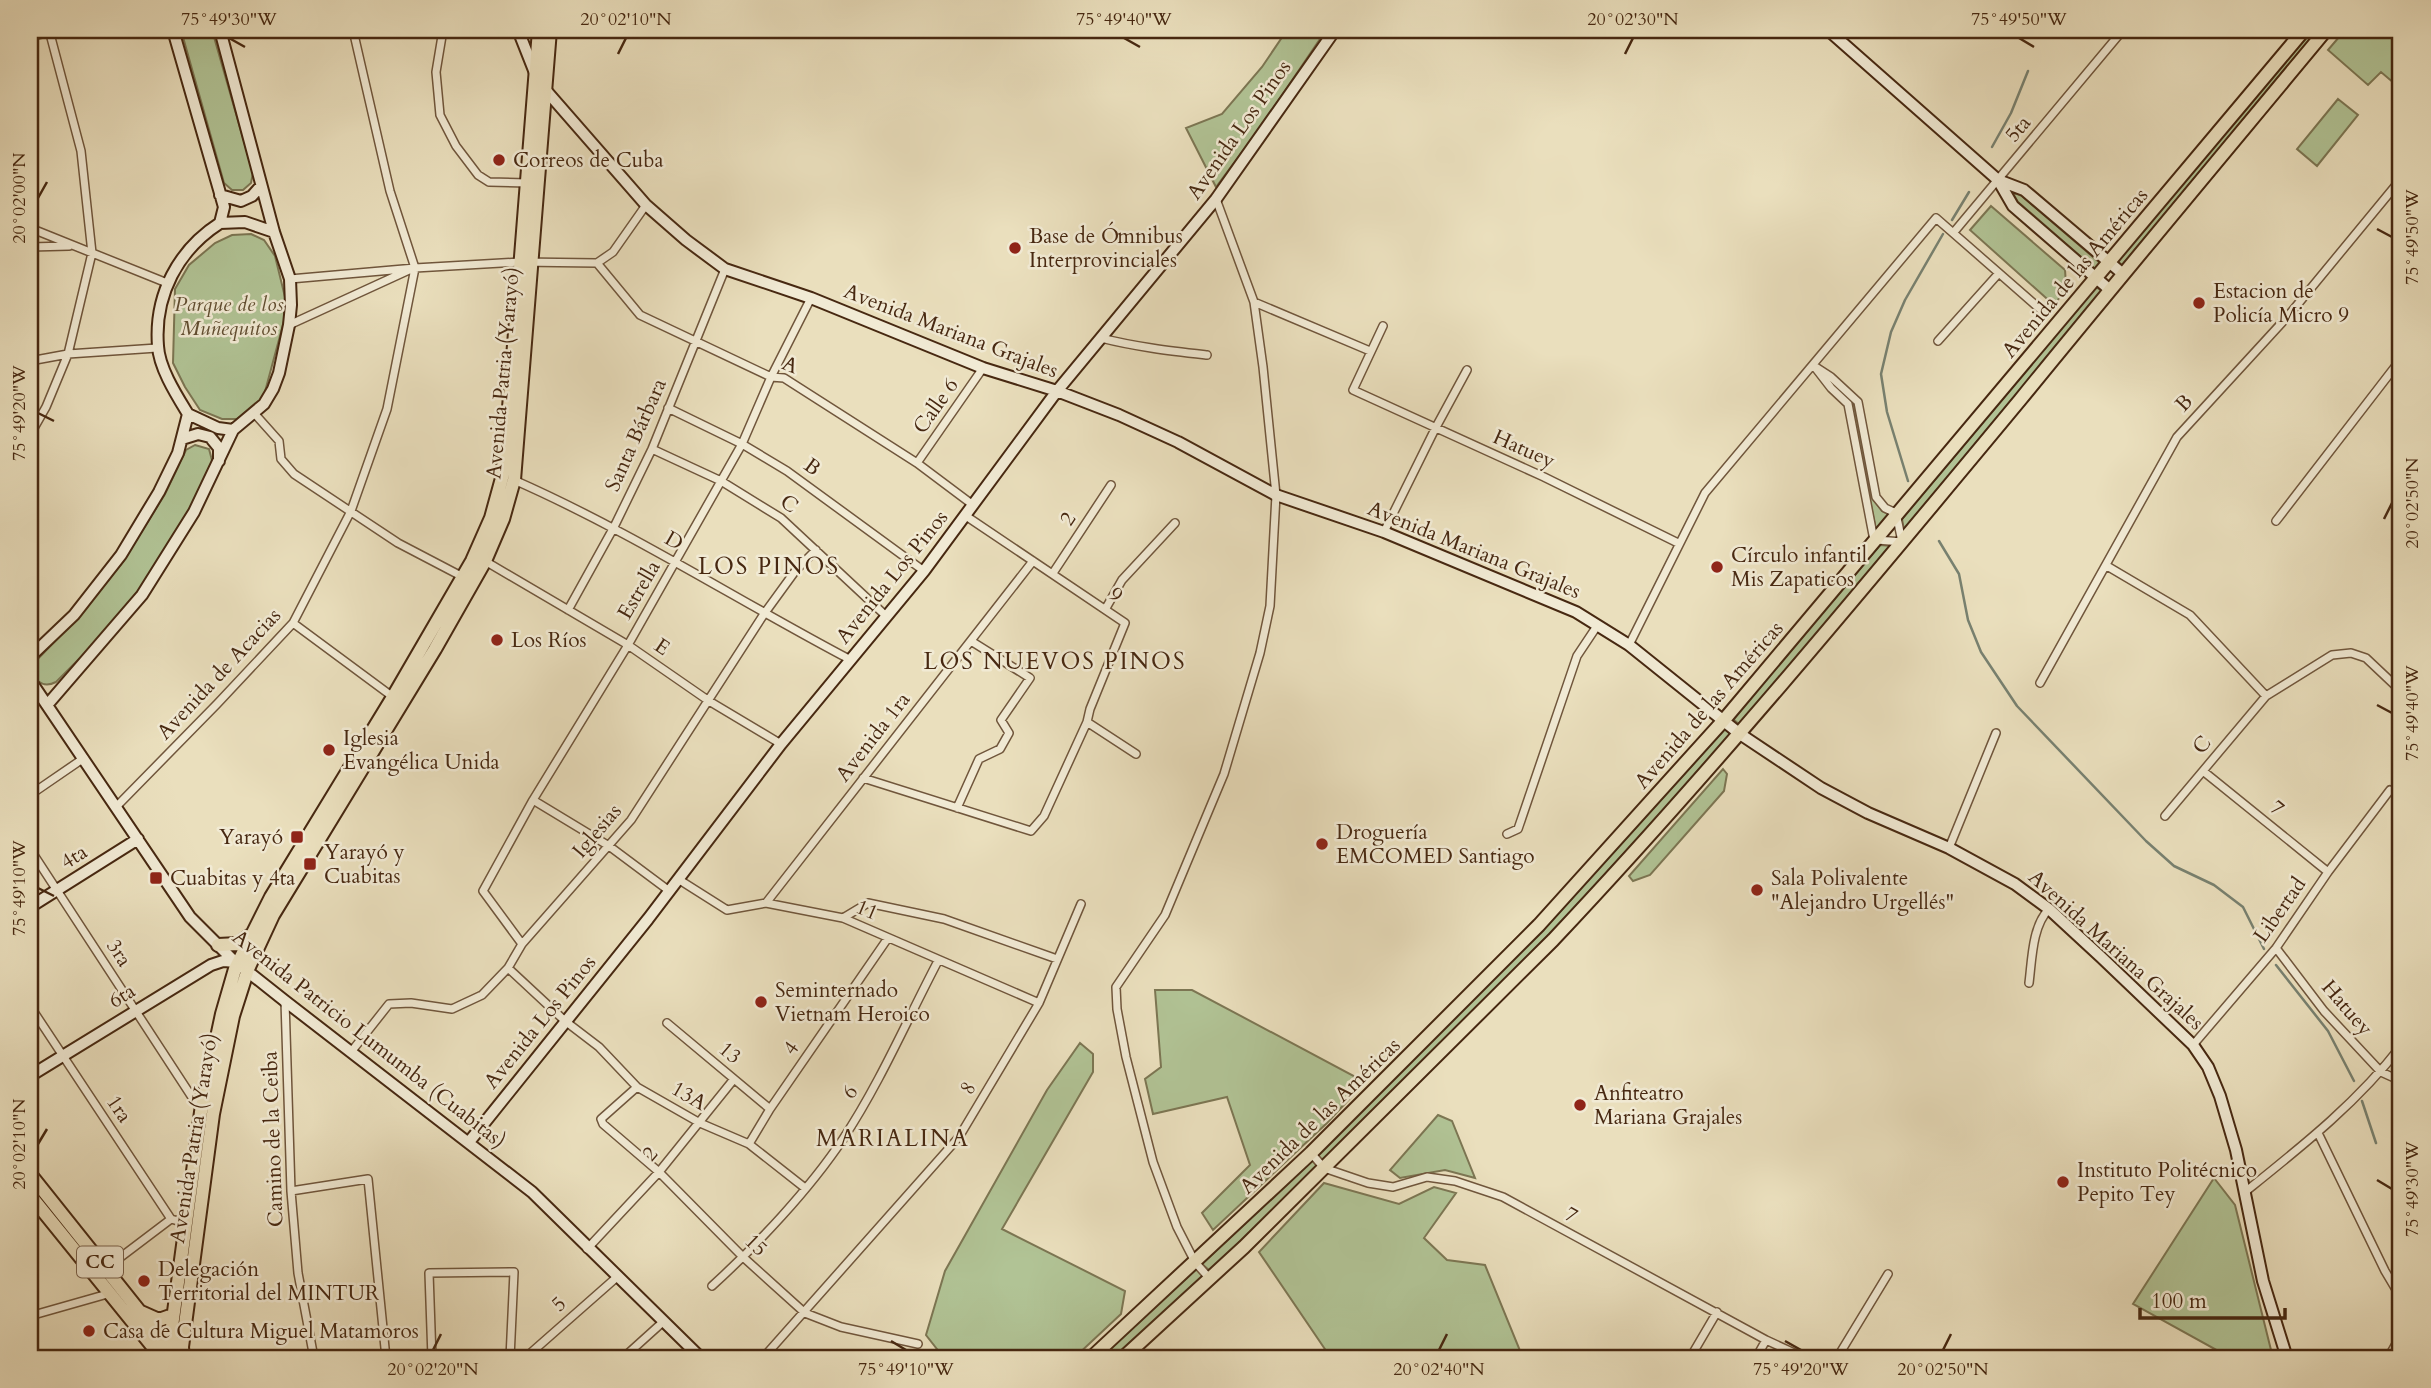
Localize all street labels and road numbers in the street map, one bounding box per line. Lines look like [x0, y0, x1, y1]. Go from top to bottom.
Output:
street label: Avenida Los Pinos [1180, 54, 1298, 206]
street label: 5ta [1998, 110, 2038, 148]
street label: Avenida de las Américas [1995, 182, 2155, 364]
street label: Avenida Patria (Yarayó) [479, 266, 527, 480]
street label: Avenida Mariana Grajales [840, 277, 1062, 385]
street label: A [778, 349, 802, 381]
street label: Calle 6 [906, 372, 966, 440]
street label: Santa Bárbara [598, 374, 674, 496]
street label: B [2169, 388, 2199, 418]
street label: Hatuey [1488, 422, 1560, 476]
street label: B [798, 451, 826, 483]
street label: C [774, 488, 804, 520]
street label: Avenida Mariana Grajales [1363, 494, 1585, 606]
street label: Avenida Los Pinos [829, 504, 955, 650]
street label: 2 [1053, 506, 1083, 531]
street label: D [659, 524, 689, 558]
street label: Estrella [611, 555, 667, 625]
street label: 9 [1103, 580, 1129, 610]
street label: Avenida de Acacias [150, 602, 288, 746]
street label: Avenida de las Américas [1628, 615, 1790, 795]
street label: E [649, 631, 676, 663]
street label: Avenida 1ra [829, 686, 917, 788]
street label: C [2186, 730, 2218, 760]
street label: 7 [2264, 793, 2290, 823]
street label: Iglesias [566, 798, 628, 864]
street label: 4ta [55, 838, 93, 876]
street label: Avenida Mariana Grajales [2022, 863, 2210, 1037]
street label: Libertad [2247, 871, 2313, 949]
street label: 11 [851, 892, 883, 928]
street label: Avenida Patricio Lumumba (Cuabitas) [226, 923, 512, 1155]
street label: 3ra [99, 934, 139, 972]
street label: Avenida Los Pinos [477, 949, 603, 1095]
street label: Hatuey [2315, 974, 2379, 1042]
street label: 6ta [103, 977, 141, 1015]
street label: Avenida Patria (Yarayó) [163, 1031, 225, 1245]
street label: Avenida de las Américas [1233, 1031, 1407, 1201]
street label: 13 [712, 1035, 748, 1071]
street label: 4 [776, 1035, 806, 1061]
street label: Camino de la Ceiba [255, 1051, 291, 1227]
street label: 13A [666, 1074, 712, 1118]
street label: 8 [953, 1076, 983, 1100]
street label: 6 [835, 1080, 865, 1104]
street label: 1ra [99, 1089, 139, 1129]
street label: 2 [636, 1140, 665, 1168]
street label: 7 [1559, 1200, 1583, 1230]
street label: 15 [738, 1227, 774, 1263]
road number: CC [77, 1246, 123, 1278]
street label: 5 [545, 1290, 573, 1318]

